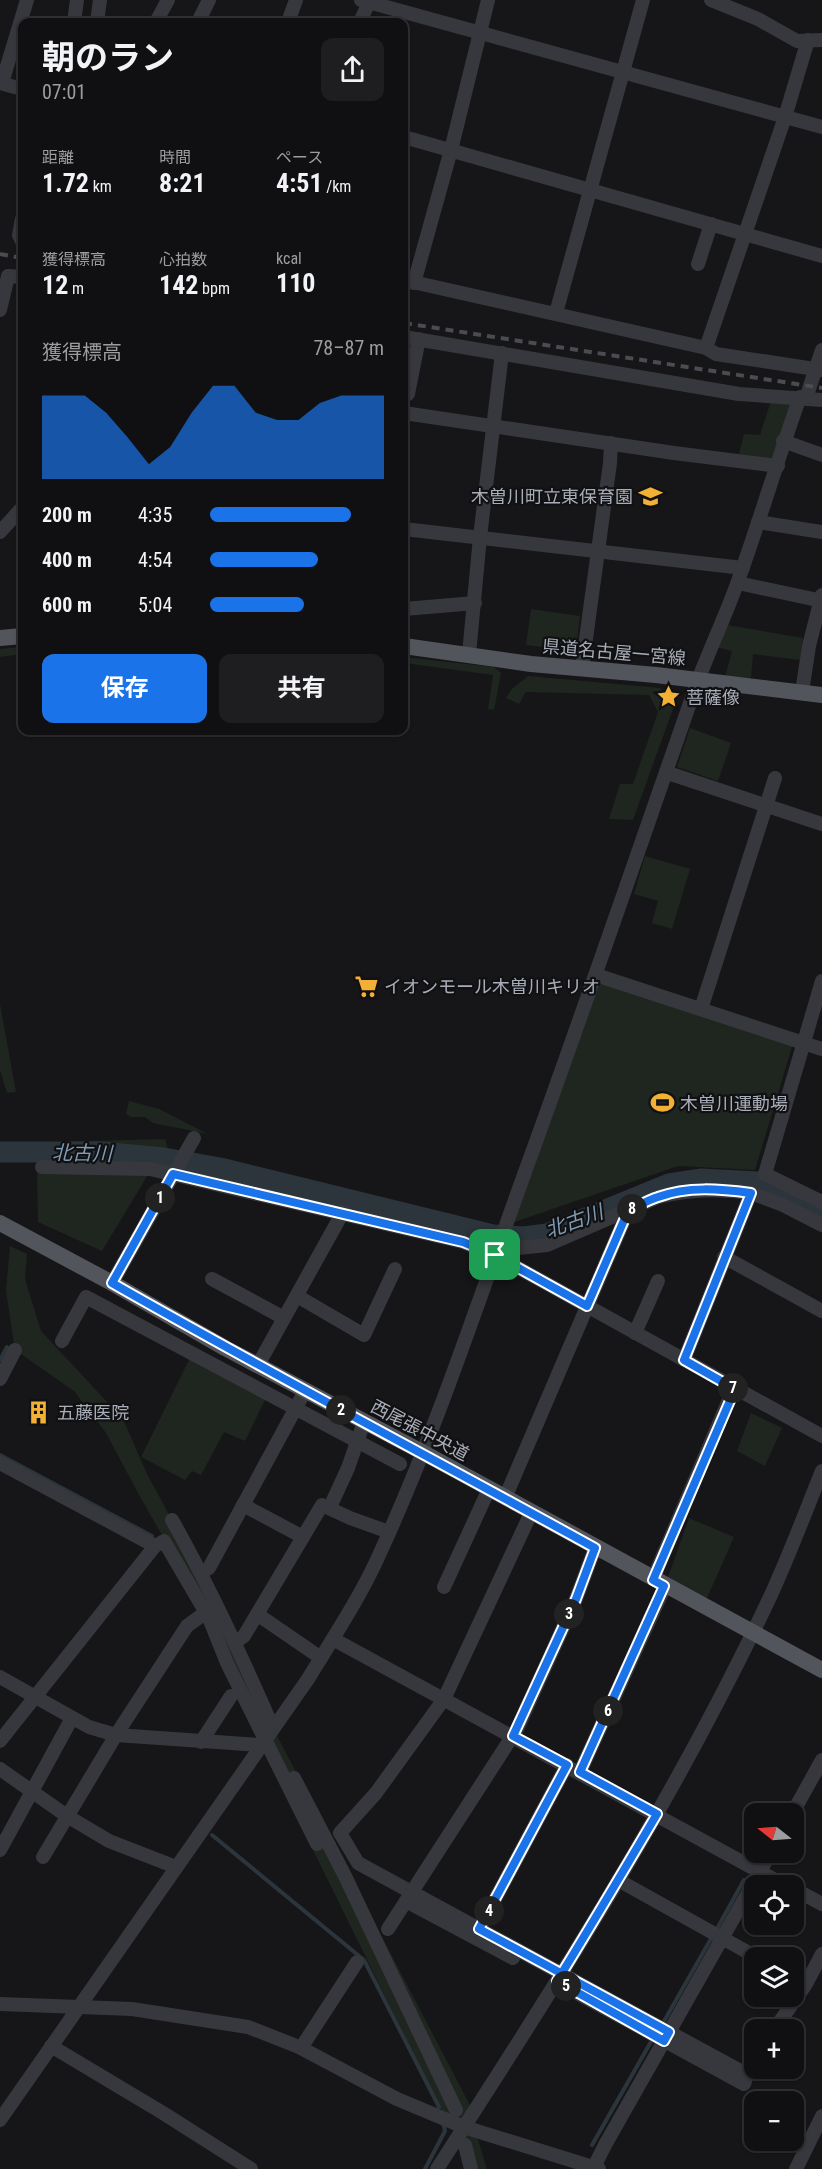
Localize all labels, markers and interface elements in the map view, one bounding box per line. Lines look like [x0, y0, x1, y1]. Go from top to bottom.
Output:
text: 朝のラン [42, 38, 174, 77]
button: share [321, 38, 384, 101]
text: 07:01 [42, 80, 86, 104]
text: 距離 [42, 148, 74, 167]
text: 時間 [159, 148, 191, 167]
text: ペース [276, 148, 323, 167]
text: 1.72 [42, 168, 89, 198]
text: 8:21 [159, 168, 206, 198]
text: 4:51 [276, 168, 323, 198]
text: km [89, 177, 112, 196]
text: /km [323, 177, 351, 196]
text: kcal [276, 249, 302, 268]
text: 獲得標高 [42, 250, 106, 269]
text: 心拍数 [159, 250, 207, 269]
text: 110 [276, 268, 315, 298]
text: 12 [42, 270, 68, 300]
text: 142 [159, 270, 198, 300]
text: m [68, 279, 84, 298]
text: bpm [198, 279, 230, 298]
text: 78–87 m [313, 336, 384, 360]
text: 獲得標高 [42, 340, 122, 364]
school or university icon: 木曽川町立東保育園 [638, 483, 664, 509]
place label: 木曽川町立東保育園 [471, 486, 633, 507]
text: 200 m [42, 503, 92, 527]
text: 4:35 [138, 503, 172, 527]
text: 400 m [42, 548, 92, 572]
text: 4:54 [138, 548, 172, 572]
text: 600 m [42, 593, 92, 617]
text: 5:04 [138, 593, 172, 617]
street label: 県道名古屋一宮線 [541, 635, 687, 669]
button: 保存 [42, 654, 207, 723]
button: 共有 [219, 654, 384, 723]
place icon: 菩薩像 [655, 684, 681, 710]
place label: 菩薩像 [686, 687, 740, 708]
supermarket icon: イオンモール木曽川キリオ [353, 973, 379, 999]
place label: イオンモール木曽川キリオ [384, 976, 600, 997]
sports icon: 木曽川運動場 [649, 1090, 675, 1116]
place label: 木曽川運動場 [680, 1093, 788, 1114]
water label: 北古川 [52, 1140, 114, 1166]
pin: 1 [145, 1183, 175, 1213]
text: 1 [156, 1188, 164, 1207]
pin: 8 [617, 1194, 647, 1224]
water label: 北古川 [542, 1199, 608, 1243]
text: 8 [628, 1199, 636, 1218]
pin [469, 1229, 520, 1280]
icon: arrive [478, 1238, 511, 1271]
pin: 7 [718, 1373, 748, 1403]
text: 7 [729, 1378, 737, 1397]
pin: 2 [326, 1395, 356, 1425]
street label: 西尾張中央道 [367, 1395, 473, 1465]
building icon: 五藤医院 [26, 1399, 52, 1425]
text: 2 [337, 1400, 345, 1419]
place label: 五藤医院 [57, 1402, 129, 1423]
pin: 3 [554, 1599, 584, 1629]
text: 3 [565, 1604, 573, 1623]
pin: 6 [593, 1696, 623, 1726]
text: 6 [604, 1701, 612, 1720]
north arrow [744, 1803, 804, 1863]
map controls [744, 1803, 804, 2151]
button: locate [744, 1875, 804, 1935]
pin: 4 [474, 1896, 504, 1926]
text: 4 [485, 1901, 493, 1920]
button: layers [744, 1947, 804, 2007]
pin: 5 [551, 1971, 581, 2001]
text: 5 [562, 1976, 570, 1995]
button: + [744, 2019, 804, 2079]
button: − [744, 2091, 804, 2151]

